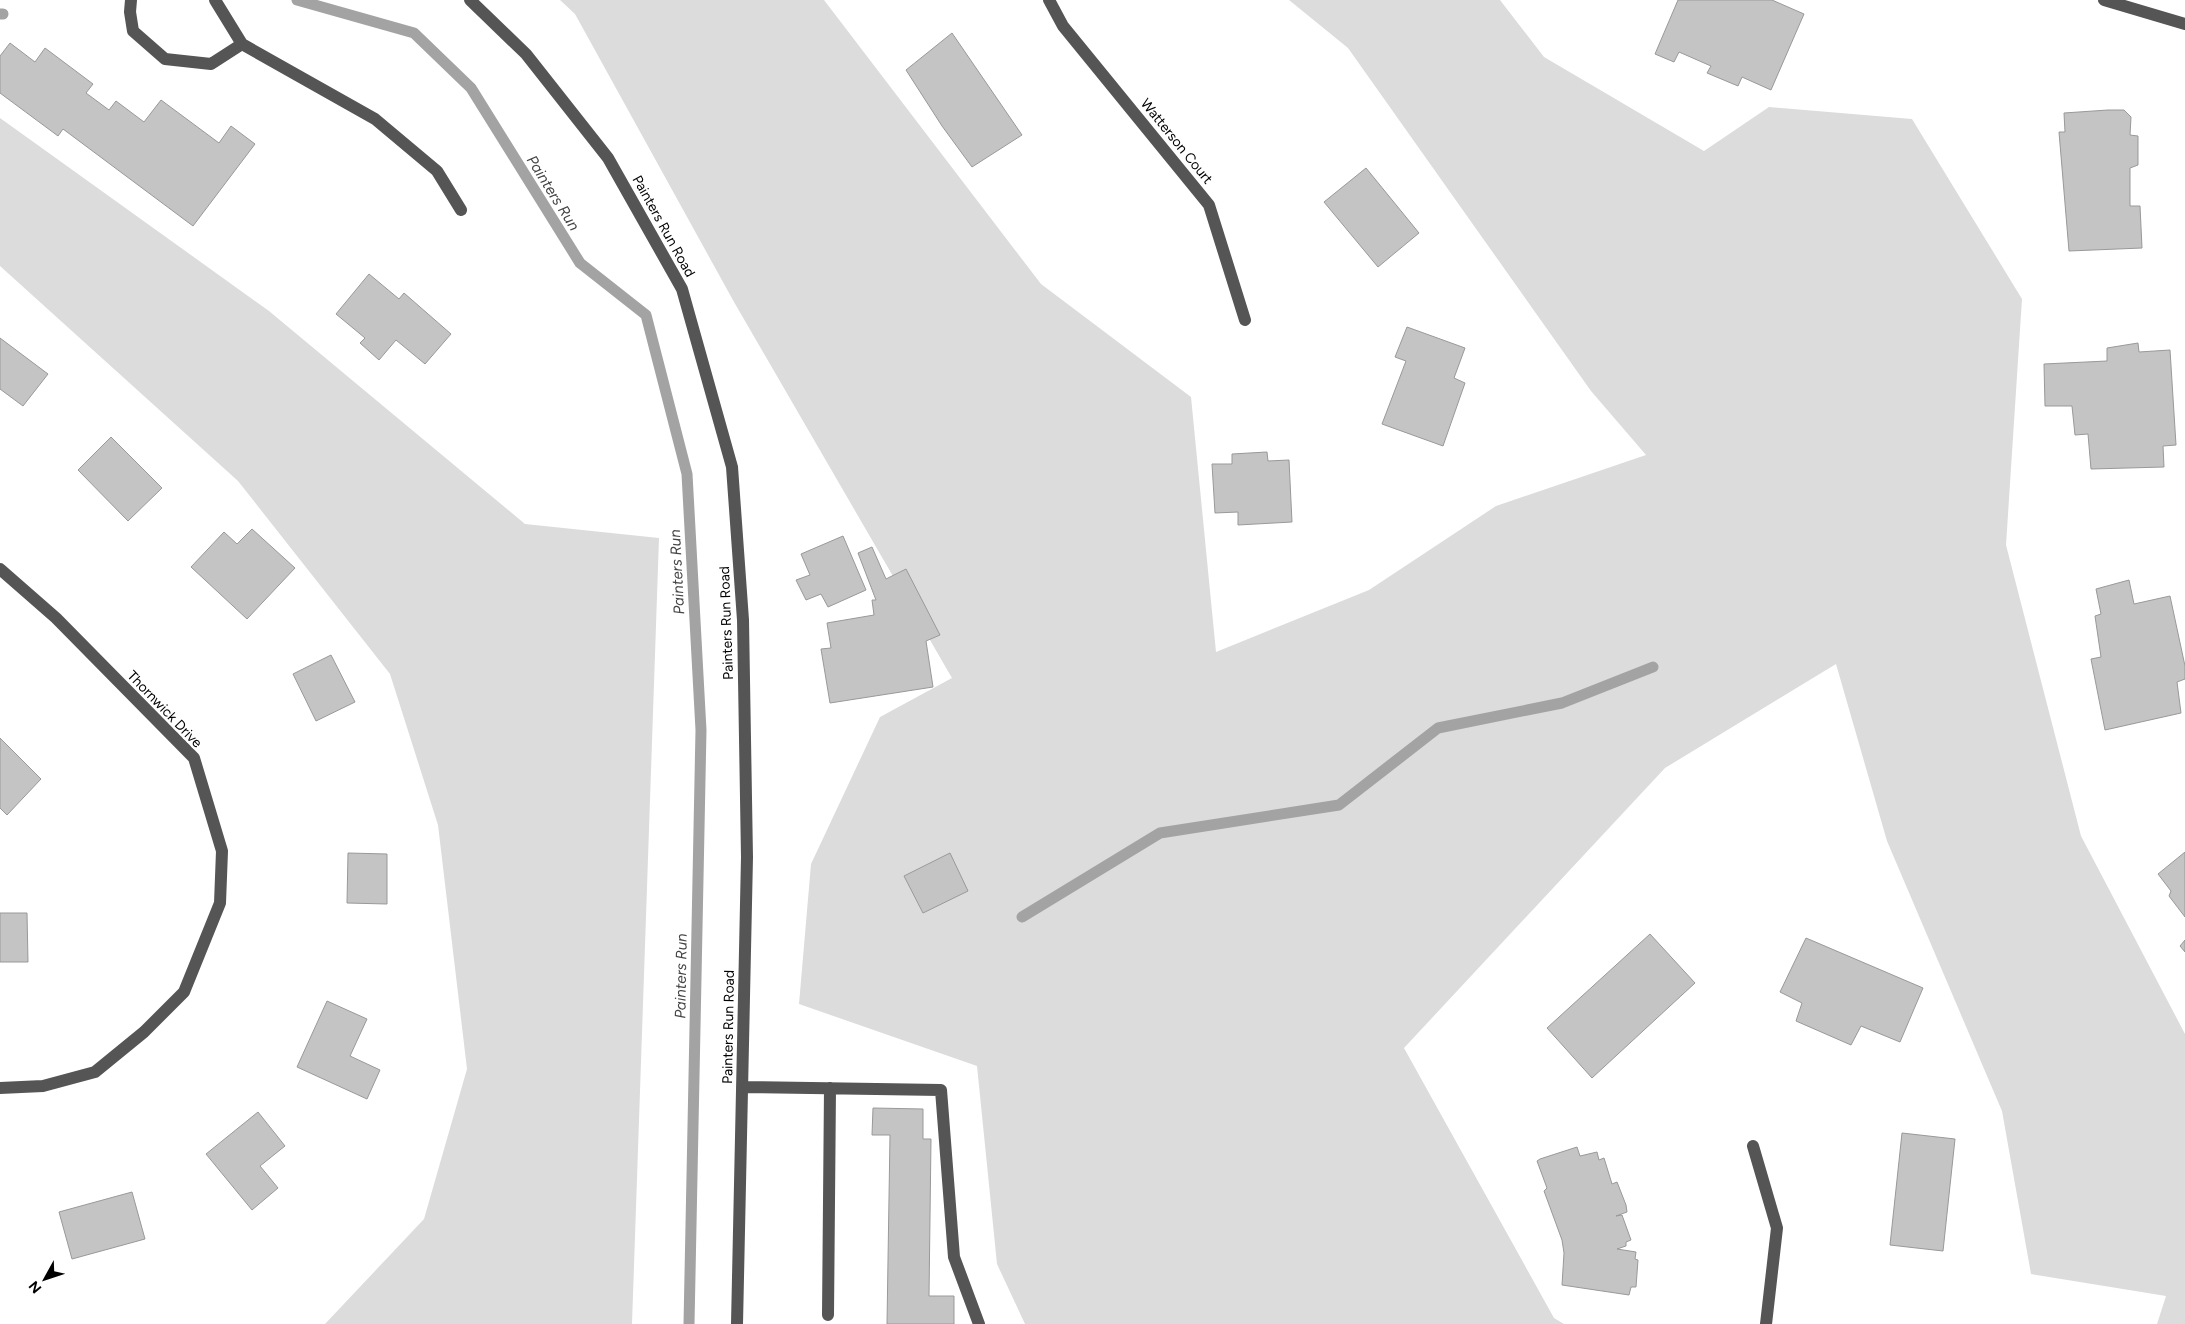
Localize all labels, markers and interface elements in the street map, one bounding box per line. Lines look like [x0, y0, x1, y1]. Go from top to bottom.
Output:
street label: Watterson Court [1137, 95, 1216, 187]
water label: Painters Run [523, 152, 583, 234]
street label: Painters Run Road [629, 172, 699, 280]
water label: Painters Run [666, 529, 688, 615]
street label: Painters Run Road [716, 566, 737, 680]
street label: Thornwick Drive [124, 667, 206, 752]
water label: Painters Run [671, 933, 691, 1019]
street label: Painters Run Road [719, 970, 738, 1084]
north arrow [20, 1254, 70, 1304]
text: N [25, 1277, 45, 1297]

